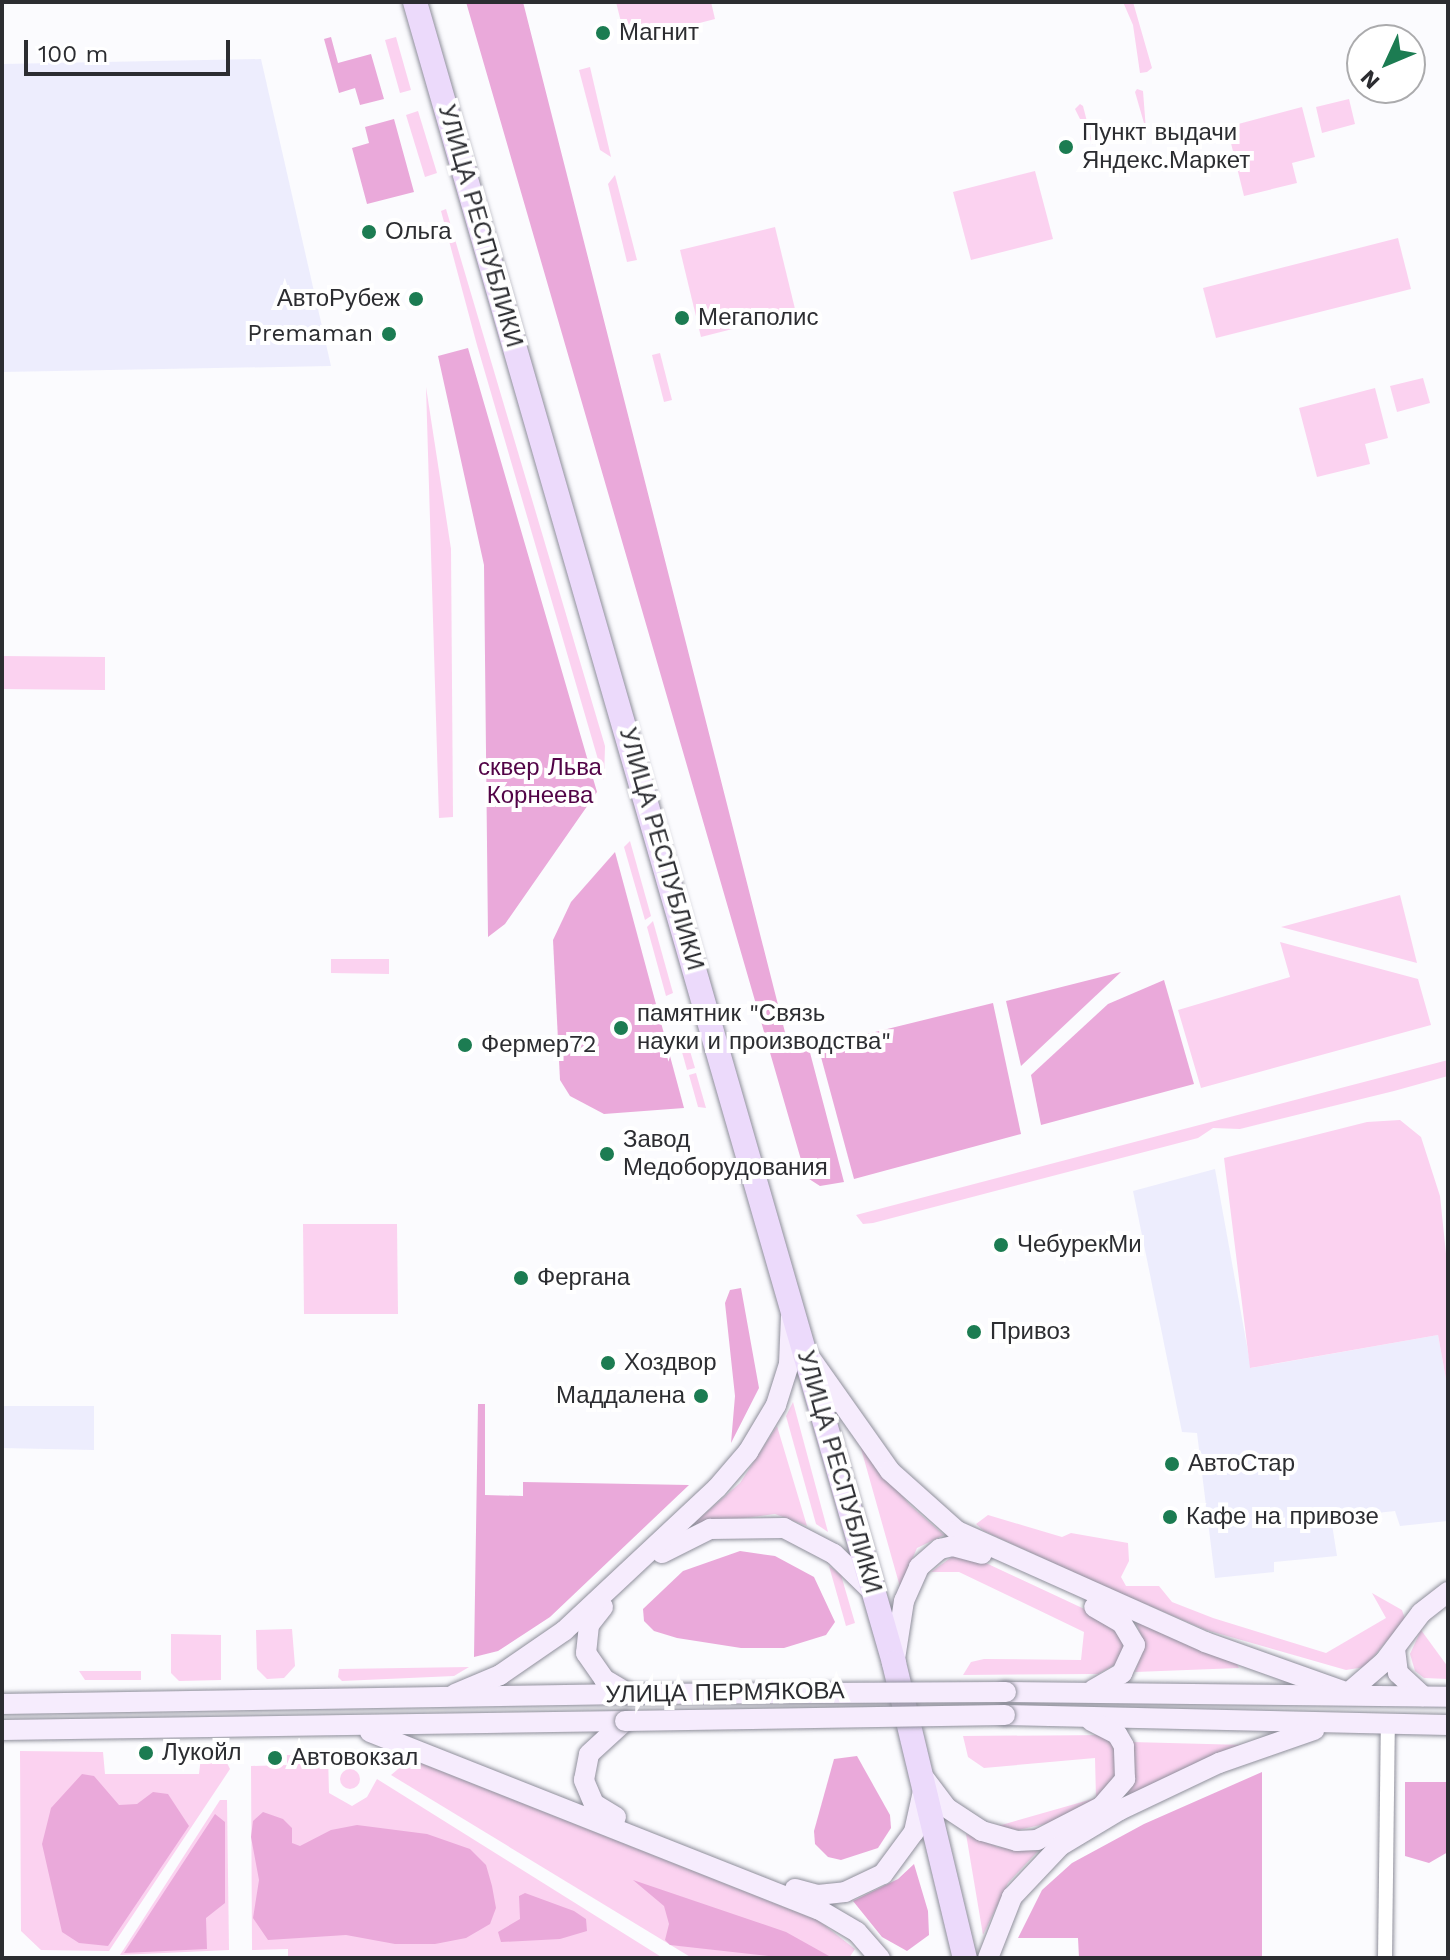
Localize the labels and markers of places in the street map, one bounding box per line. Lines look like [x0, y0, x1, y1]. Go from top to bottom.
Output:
place label: Магнит [619, 19, 699, 47]
marker: Магнит [594, 24, 612, 42]
place label: Пункт выдачи Яндекс.Маркет [1082, 119, 1250, 175]
marker: Пункт выдачи Яндекс.Маркет [1057, 138, 1075, 156]
place label: Ольга [385, 218, 451, 246]
marker: Ольга [360, 223, 378, 241]
place label: АвтоРубеж [277, 285, 400, 313]
marker: АвтоРубеж [407, 290, 425, 308]
place label: Мегаполис [698, 304, 818, 332]
marker: Мегаполис [673, 309, 691, 327]
place label: Premaman [247, 320, 373, 348]
marker: Premaman [380, 325, 398, 343]
place label: памятник "Связь науки и производства" [637, 1000, 891, 1056]
marker: памятник "Связь науки и производства" [612, 1019, 630, 1037]
place label: Фермер72 [481, 1031, 597, 1059]
marker: Фермер72 [456, 1036, 474, 1054]
place label: Завод Медоборудования [623, 1126, 828, 1182]
marker: Завод Медоборудования [598, 1145, 616, 1163]
place label: ЧебурекМи [1017, 1231, 1142, 1259]
marker: ЧебурекМи [992, 1236, 1010, 1254]
place label: Фергана [537, 1264, 630, 1292]
marker: Фергана [512, 1269, 530, 1287]
place label: Привоз [990, 1318, 1071, 1346]
marker: Привоз [965, 1323, 983, 1341]
place label: Хоздвор [624, 1349, 716, 1377]
marker: Хоздвор [599, 1354, 617, 1372]
place label: Маддалена [556, 1382, 685, 1410]
marker: Маддалена [692, 1387, 710, 1405]
place label: АвтоСтар [1188, 1450, 1295, 1478]
marker: АвтоСтар [1163, 1455, 1181, 1473]
place label: Кафе на привозе [1186, 1503, 1379, 1531]
marker: Кафе на привозе [1161, 1508, 1179, 1526]
place label: Лукойл [162, 1739, 242, 1767]
marker: Лукойл [137, 1744, 155, 1762]
place label: Автовокзал [291, 1744, 418, 1772]
marker: Автовокзал [266, 1749, 284, 1767]

